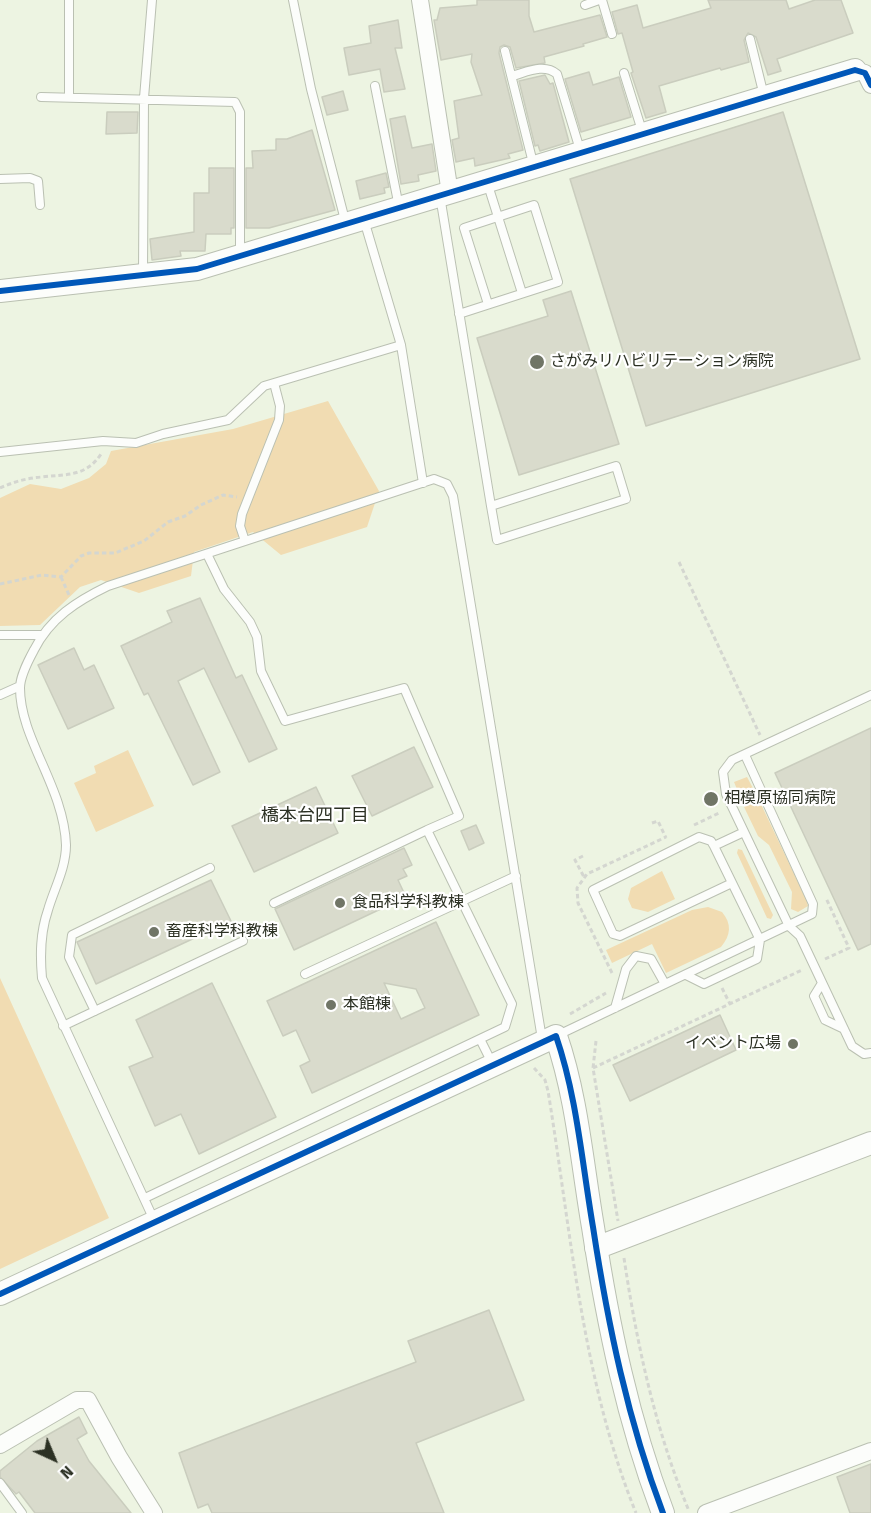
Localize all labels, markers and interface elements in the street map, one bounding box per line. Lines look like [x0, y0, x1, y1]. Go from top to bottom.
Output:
place label: さがみリハビリテーション病院 [550, 352, 774, 372]
marker: さがみリハビリテーション病院 [528, 353, 546, 371]
place label: 相模原協同病院 [724, 789, 836, 809]
marker: 相模原協同病院 [702, 790, 720, 808]
district label: 橋本台四丁目 [261, 805, 369, 827]
place label: 食品科学科教棟 [352, 893, 464, 913]
marker: 食品科学科教棟 [333, 896, 347, 910]
place label: 畜産科学科教棟 [166, 922, 278, 942]
marker: 畜産科学科教棟 [147, 925, 161, 939]
place label: 本館棟 [343, 995, 391, 1015]
marker: 本館棟 [324, 998, 338, 1012]
place label: イベント広場 [685, 1034, 781, 1054]
marker: イベント広場 [786, 1037, 800, 1051]
north arrow [24, 1429, 84, 1489]
text: N [56, 1462, 77, 1483]

